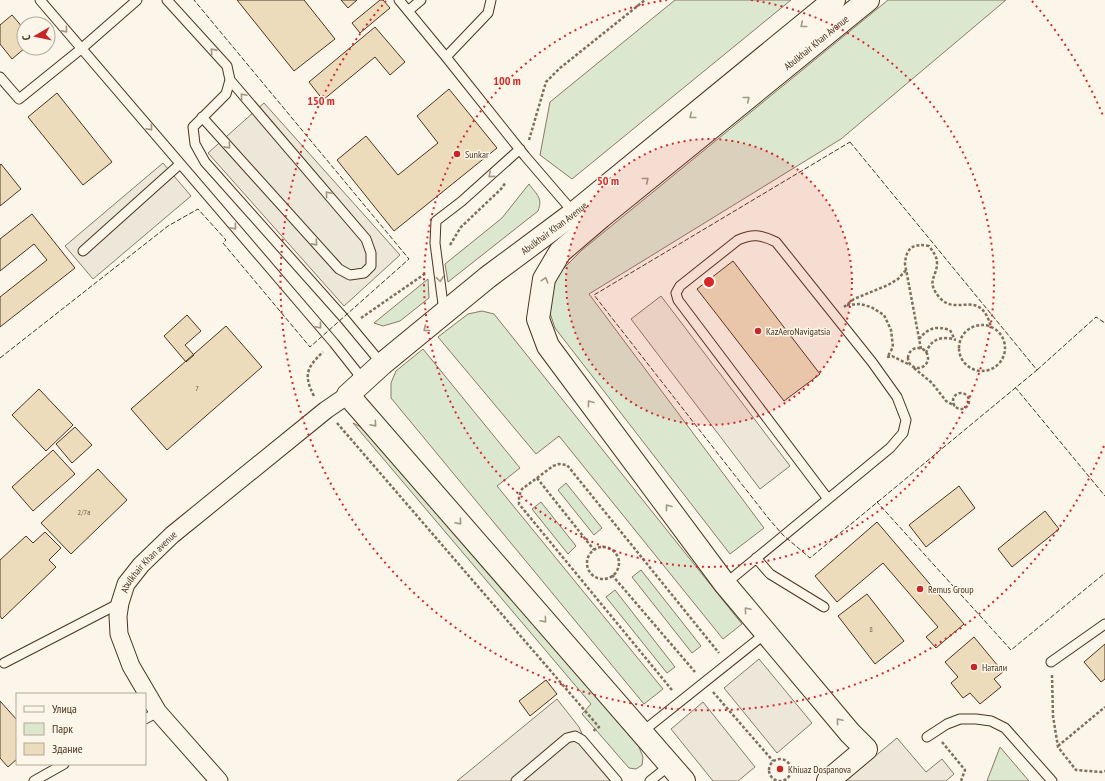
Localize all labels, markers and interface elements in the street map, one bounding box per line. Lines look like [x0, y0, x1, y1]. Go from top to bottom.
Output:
street label: Abulkhair Khan Avenue [781, 12, 851, 73]
north arrow [16, 16, 56, 56]
one-way arrow [801, 20, 808, 27]
one-way arrow [60, 25, 67, 32]
text: С [19, 34, 33, 41]
one-way arrow [211, 48, 218, 56]
text: 100 m [493, 73, 521, 88]
one-way arrow [241, 93, 248, 100]
text: 150 m [307, 93, 335, 108]
one-way arrow [742, 96, 749, 103]
one-way arrow [689, 111, 697, 118]
one-way arrow [145, 124, 152, 131]
one-way arrow [224, 141, 231, 149]
place label: Sunkar [465, 148, 489, 161]
marker: Sunkar [452, 149, 462, 159]
one-way arrow [488, 171, 496, 178]
text: 50 m [597, 173, 619, 188]
one-way arrow [641, 178, 648, 185]
one-way arrow [326, 192, 333, 199]
street label: Abulkhair Khan Avenue [518, 199, 590, 257]
one-way arrow [230, 222, 237, 230]
one-way arrow [310, 238, 318, 246]
centre of rings [702, 275, 716, 289]
one-way arrow [435, 276, 444, 282]
one-way arrow [540, 277, 549, 284]
one-way arrow [314, 321, 321, 329]
one-way arrow [423, 325, 430, 332]
place label: KazAeroNavigatsia [766, 325, 830, 338]
marker: KazAeroNavigatsia [753, 326, 763, 336]
house number: 7 [195, 383, 199, 393]
one-way arrow [587, 400, 595, 407]
one-way arrow [369, 419, 376, 427]
one-way arrow [666, 505, 673, 512]
house number: 2/7а [78, 507, 90, 517]
one-way arrow [454, 517, 462, 525]
street label: Abulkhair Khan avenue [118, 528, 179, 594]
place label: Remus Group [928, 583, 974, 596]
marker: Remus Group [915, 584, 925, 594]
one-way arrow [744, 608, 751, 615]
one-way arrow [540, 615, 547, 623]
house number: 8 [869, 624, 873, 634]
place label: Натали [982, 661, 1007, 674]
marker: Натали [969, 662, 979, 672]
legend [16, 693, 146, 765]
text: Улица [52, 701, 77, 716]
one-way arrow [837, 718, 844, 725]
text: Парк [52, 721, 73, 736]
text: Здание [52, 741, 83, 756]
place label: Khiuaz Dospanova [788, 763, 851, 776]
marker: Khiuaz Dospanova [775, 764, 785, 774]

